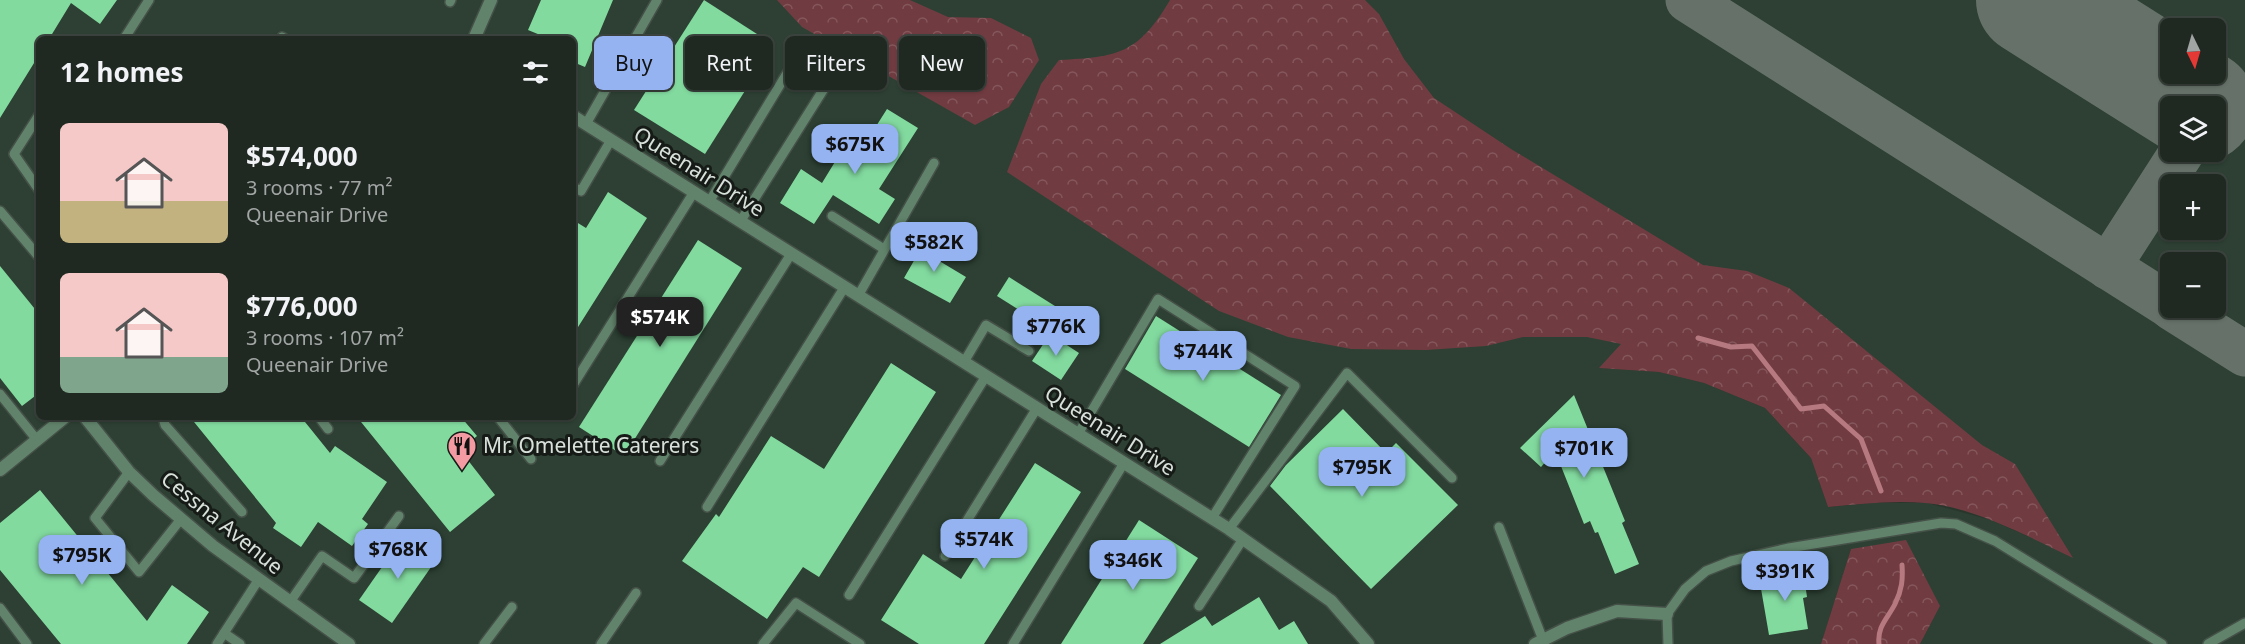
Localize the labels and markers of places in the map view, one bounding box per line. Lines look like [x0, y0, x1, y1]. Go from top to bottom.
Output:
pin: $675K [813, 124, 897, 175]
pin: $582K [892, 222, 976, 273]
pin: $574K [618, 297, 702, 348]
pin: $776K [1014, 306, 1098, 357]
pin: $744K [1161, 331, 1245, 382]
pin: $701K [1542, 428, 1626, 479]
restaurant icon: Mr. Omelette Caterers [446, 430, 478, 472]
place label: Mr. Omelette Caterers [483, 431, 699, 459]
pin: $795K [1320, 447, 1404, 498]
pin: $574K [942, 519, 1026, 570]
pin: $768K [356, 529, 440, 580]
pin: $795K [40, 535, 124, 586]
pin: $346K [1091, 540, 1175, 591]
pin: $391K [1743, 551, 1827, 602]

